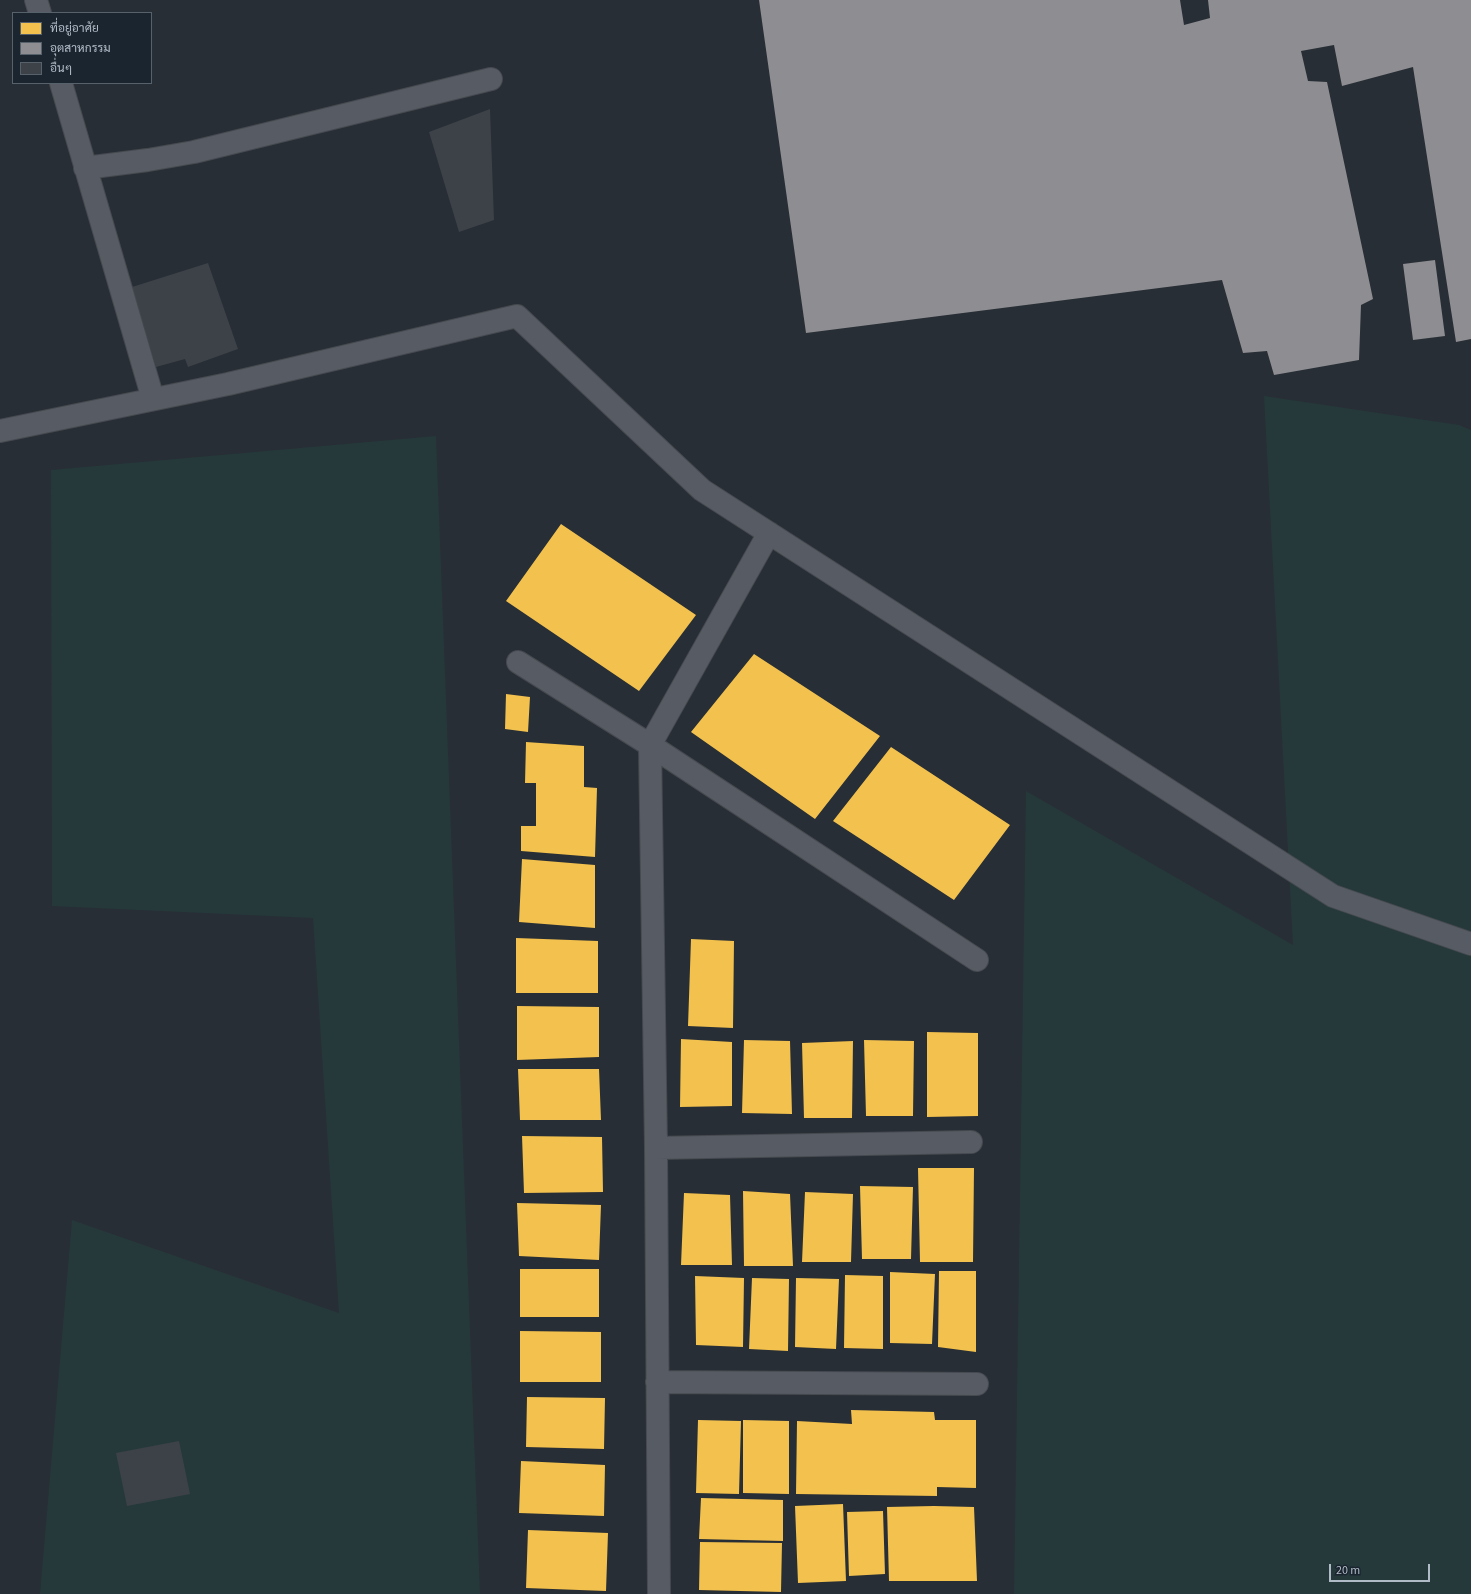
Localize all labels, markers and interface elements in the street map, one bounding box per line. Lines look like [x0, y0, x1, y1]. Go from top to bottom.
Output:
legend [12, 12, 152, 84]
text: ที่อยู่อาศัย [50, 20, 99, 37]
text: อุตสาหกรรม [50, 40, 111, 57]
text: อื่นๆ [50, 60, 72, 77]
scale bar [1331, 1556, 1432, 1582]
text: 20 m [1336, 1562, 1360, 1579]

